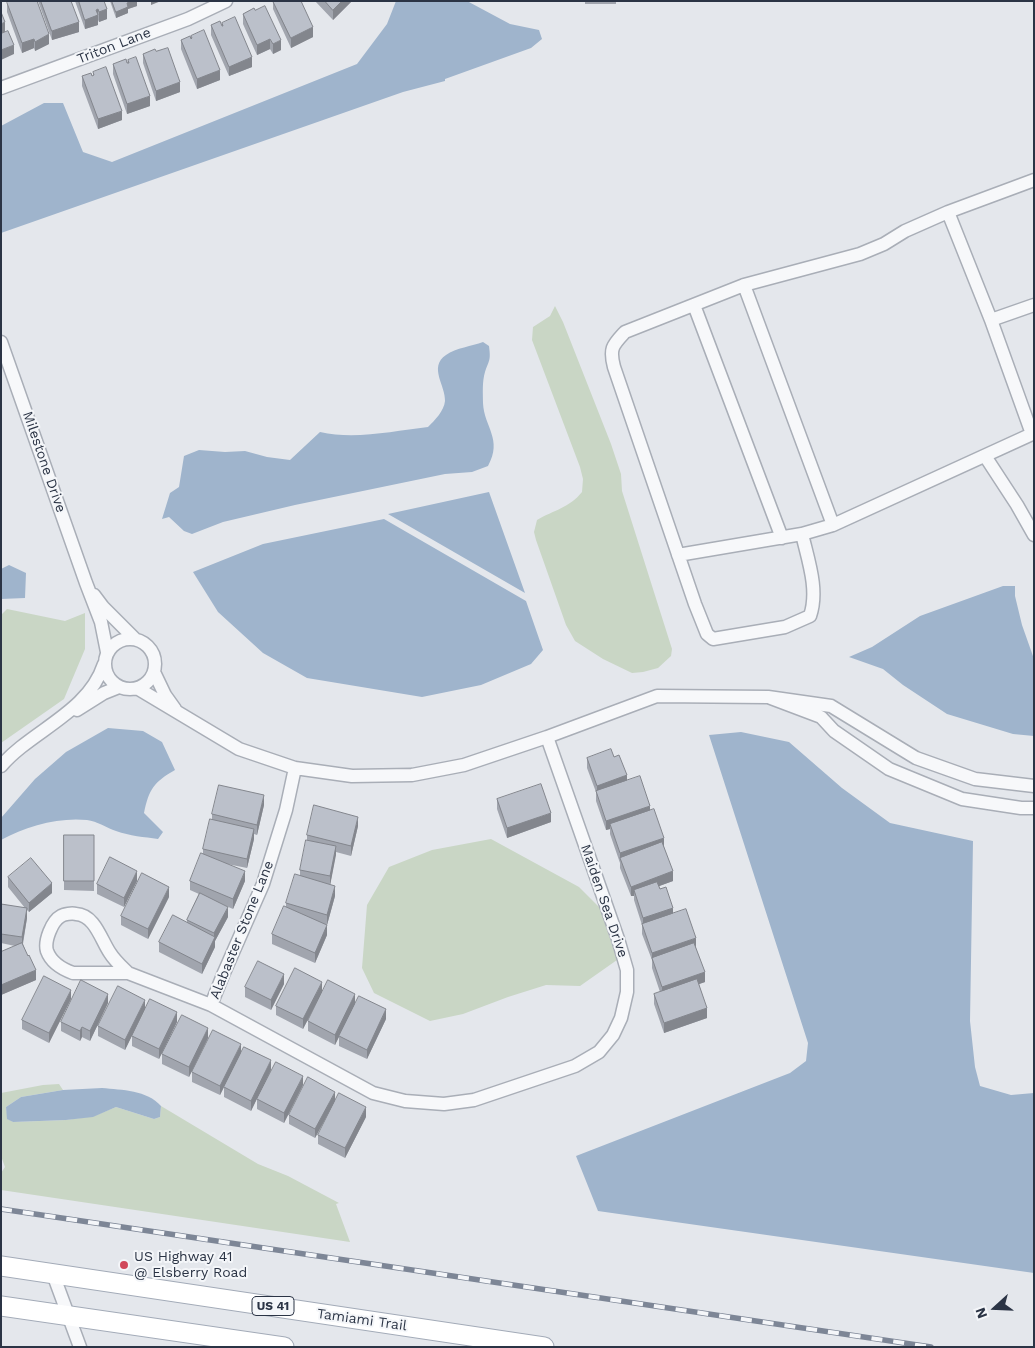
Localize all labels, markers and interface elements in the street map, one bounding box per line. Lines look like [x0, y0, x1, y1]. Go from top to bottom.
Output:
street label: Triton Lane [75, 24, 153, 68]
street label: Milestone Drive [19, 409, 69, 515]
street label: Maiden Sea Drive [577, 842, 631, 960]
street label: Alabaster Stone Lane [207, 858, 277, 1002]
place label: US Highway 41 @ Elsberry Road [134, 1249, 247, 1282]
marker: US Highway 41 @ Elsberry Road [118, 1259, 130, 1271]
north arrow [970, 1283, 1020, 1333]
road number: US 41 [252, 1296, 294, 1315]
street label: Tamiami Trail [316, 1305, 408, 1335]
text: N [972, 1306, 990, 1321]

